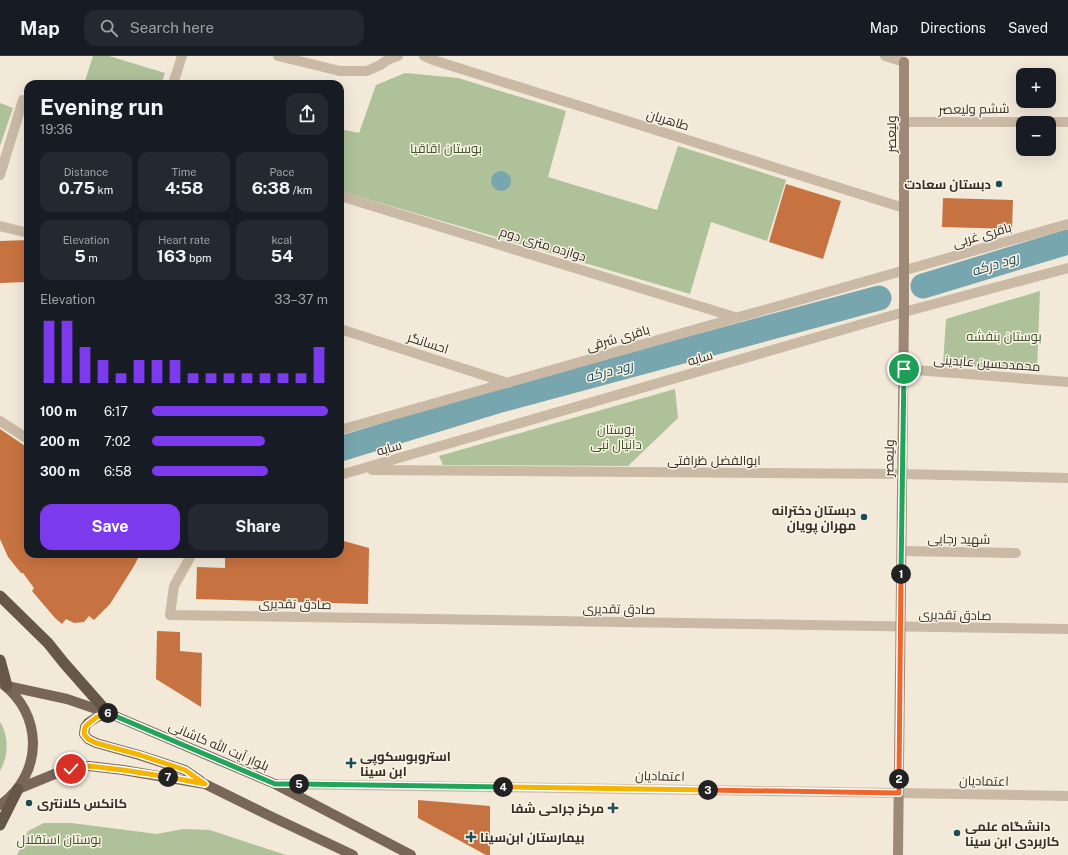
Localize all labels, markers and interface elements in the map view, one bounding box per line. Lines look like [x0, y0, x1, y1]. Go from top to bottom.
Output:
search box [84, 10, 364, 46]
text: Map [20, 17, 60, 39]
icon: search [98, 17, 120, 39]
text: Search here [130, 19, 214, 36]
text: Map [870, 20, 898, 36]
text: Directions [920, 20, 986, 36]
text: Saved [1008, 20, 1048, 36]
map controls [1016, 68, 1056, 156]
button: + [1016, 68, 1056, 108]
button: share [286, 93, 328, 135]
text: Evening run [40, 94, 164, 120]
street label: ششم ولیعصر [937, 101, 1010, 119]
street label: طاهریان [645, 106, 691, 134]
street label: ولیعصر [884, 115, 899, 154]
button: − [1016, 116, 1056, 156]
text: 19:36 [40, 122, 73, 137]
park label: بوستان اقاقیا [410, 141, 482, 156]
text: Distance [64, 166, 108, 178]
text: Time [171, 166, 197, 178]
text: Pace [269, 166, 295, 178]
place label: دبستان سعادت [904, 177, 991, 192]
text: 0.75 [59, 178, 95, 198]
text: 4:58 [165, 178, 203, 198]
text: 6:38 [252, 178, 290, 198]
marker: دبستان سعادت [994, 179, 1004, 189]
text: km [95, 184, 113, 196]
text: /km [290, 184, 312, 196]
street label: باقری غربی [951, 219, 1013, 251]
street label: دوازده متری دوم [497, 224, 588, 266]
text: Elevation [63, 234, 109, 246]
text: Heart rate [158, 234, 210, 246]
text: kcal [271, 234, 293, 246]
text: 5 [74, 246, 86, 266]
text: 163 [156, 246, 186, 266]
text: 54 [271, 246, 293, 266]
water label: رود درکه [969, 249, 1022, 280]
text: m [86, 252, 98, 264]
text: bpm [186, 252, 212, 264]
text: Elevation [40, 292, 95, 307]
text: 33–37 m [274, 292, 328, 307]
street label: باقری شرقی [585, 322, 651, 354]
street label: احسانگر [405, 329, 450, 357]
park label: بوستان بنفشه [966, 329, 1042, 344]
street label: سایه [686, 347, 714, 369]
pin [887, 352, 921, 386]
street label: محمدحسین عابدینی [933, 352, 1041, 374]
water label: رود درکه [583, 357, 636, 386]
icon: arrive [893, 358, 915, 380]
text: 100 m [40, 404, 77, 419]
text: 6:17 [104, 404, 128, 419]
park label: بوستان دانیال نبی [590, 422, 642, 453]
text: 200 m [40, 434, 80, 449]
text: 7:02 [104, 434, 130, 449]
street label: سایه [375, 437, 403, 459]
street label: ولیعصر [881, 439, 897, 478]
street label: ابوالفضل ظرافتی [667, 453, 761, 468]
text: 300 m [40, 464, 80, 479]
text: 6:58 [104, 464, 132, 479]
place label: دبستان دخترانه مهران پويان [772, 503, 856, 535]
button: Save [40, 504, 180, 550]
button: Share [188, 504, 328, 550]
marker: دبستان دخترانه مهران پويان [859, 512, 869, 522]
street label: شهید رجایی [928, 531, 990, 547]
pin: 1 [891, 564, 911, 584]
text: 1 [899, 568, 903, 580]
street label: صادق تقدیری [258, 596, 332, 612]
street label: صادق تقدیری [582, 601, 656, 617]
street label: صادق تقدیری [918, 607, 992, 623]
pin: 6 [98, 703, 118, 723]
text: 6 [104, 707, 112, 719]
street label: بلوار آیت الله کاشانی [167, 717, 272, 774]
place label: استروبوسکوپی ابن سینا [360, 749, 451, 779]
pin [54, 752, 88, 786]
marker: استروبوسکوپی ابن سینا [345, 757, 357, 769]
icon: check [60, 758, 82, 780]
pin: 7 [158, 767, 178, 787]
street label: اعتمادیان [635, 768, 685, 784]
pin: 2 [889, 769, 909, 789]
text: 7 [165, 771, 171, 783]
text: 2 [896, 773, 903, 785]
street label: اعتمادیان [959, 773, 1009, 789]
pin: 5 [289, 774, 309, 794]
pin: 4 [493, 777, 513, 797]
text: 5 [295, 778, 303, 790]
pin: 3 [698, 780, 718, 800]
text: 4 [499, 781, 507, 793]
text: 3 [704, 784, 712, 796]
place label: کانکس کلانتری [37, 796, 127, 811]
marker: کانکس کلانتری [24, 798, 34, 808]
place label: مرکز جراحی شفا [511, 801, 604, 816]
marker: مرکز جراحی شفا [607, 802, 619, 814]
place label: دانشگاه علمی کاربردی ابن سینا [965, 819, 1059, 849]
marker: دانشگاه علمی کاربردی ابن سینا [952, 828, 962, 838]
place label: بیمارستان ابن‌سینا [480, 830, 585, 845]
marker: بیمارستان ابن‌سینا [465, 831, 477, 843]
park label: بوستان استقلال [17, 832, 101, 848]

